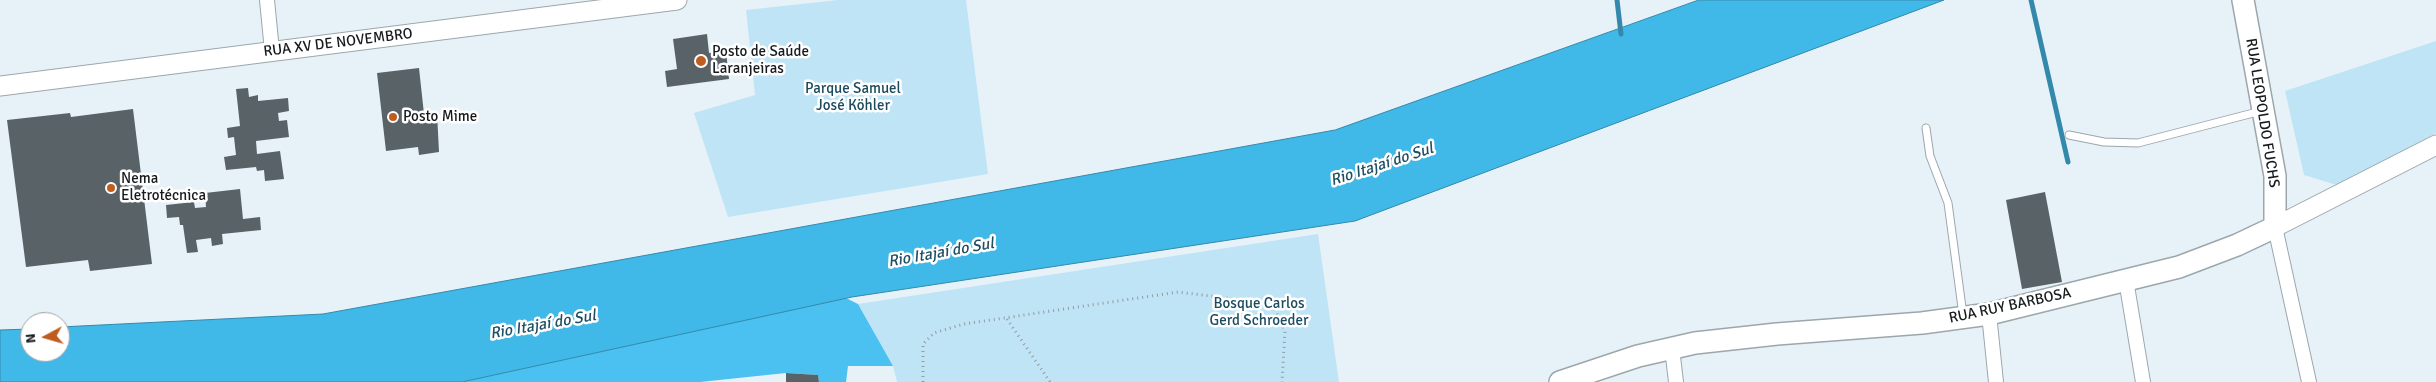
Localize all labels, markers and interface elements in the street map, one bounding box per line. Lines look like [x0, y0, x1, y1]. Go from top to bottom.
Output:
street label: RUA XV DE NOVEMBRO [262, 25, 414, 61]
street label: RUA LEOPOLDO FUCHS [2241, 37, 2283, 189]
place label: Posto de Saúde Laranjeiras [712, 43, 809, 78]
marker: Posto de Saúde Laranjeiras [694, 54, 708, 68]
park label: Parque Samuel José Köhler [805, 80, 901, 115]
place label: Posto Mime [403, 108, 477, 126]
marker: Posto Mime [387, 111, 399, 123]
water label: Rio Itajaí do Sul [1328, 139, 1436, 191]
place label: Nema Eletrotécnica [121, 170, 206, 205]
marker: Nema Eletrotécnica [105, 182, 117, 194]
water label: Rio Itajaí do Sul [886, 234, 996, 272]
street label: RUA RUY BARBOSA [1947, 284, 2073, 328]
park label: Bosque Carlos Gerd Schroeder [1210, 295, 1308, 330]
water label: Rio Itajaí do Sul [488, 306, 598, 344]
north arrow [20, 312, 70, 362]
text: N [22, 333, 40, 344]

